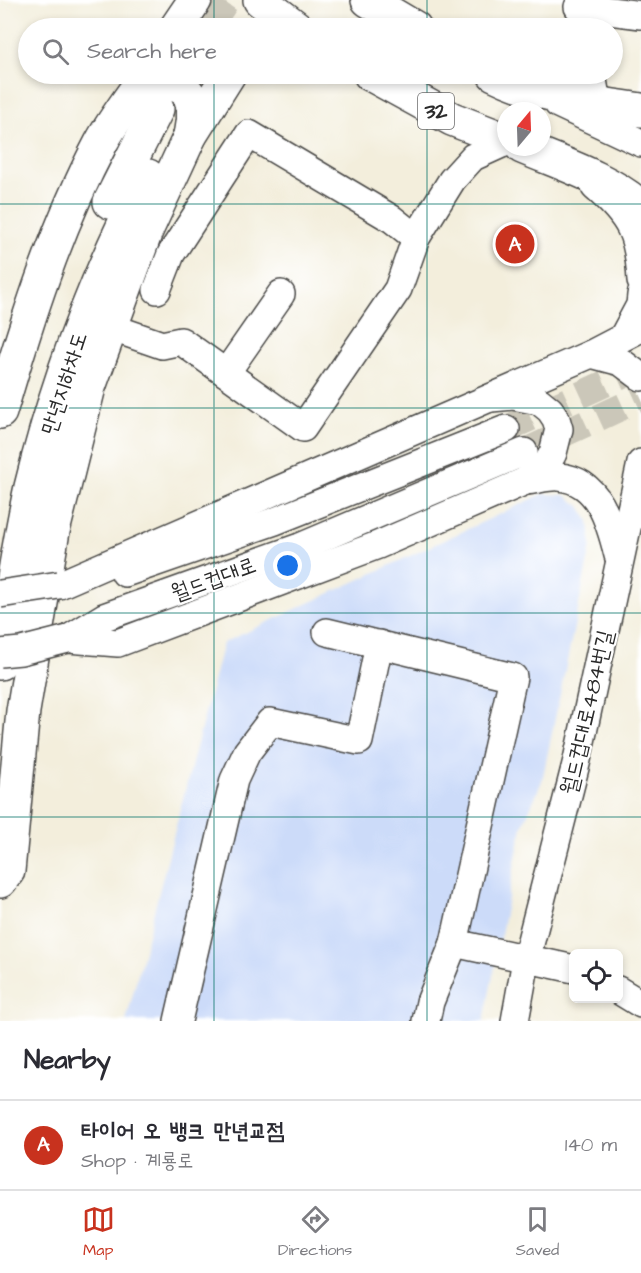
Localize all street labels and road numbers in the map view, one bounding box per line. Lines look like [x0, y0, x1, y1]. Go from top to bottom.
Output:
road number: 32 [418, 93, 454, 129]
street label: 만년지하차도 [33, 328, 96, 439]
street label: 월드컵대로 [167, 550, 260, 609]
street label: 월드컵대로484번길 [553, 627, 622, 798]

